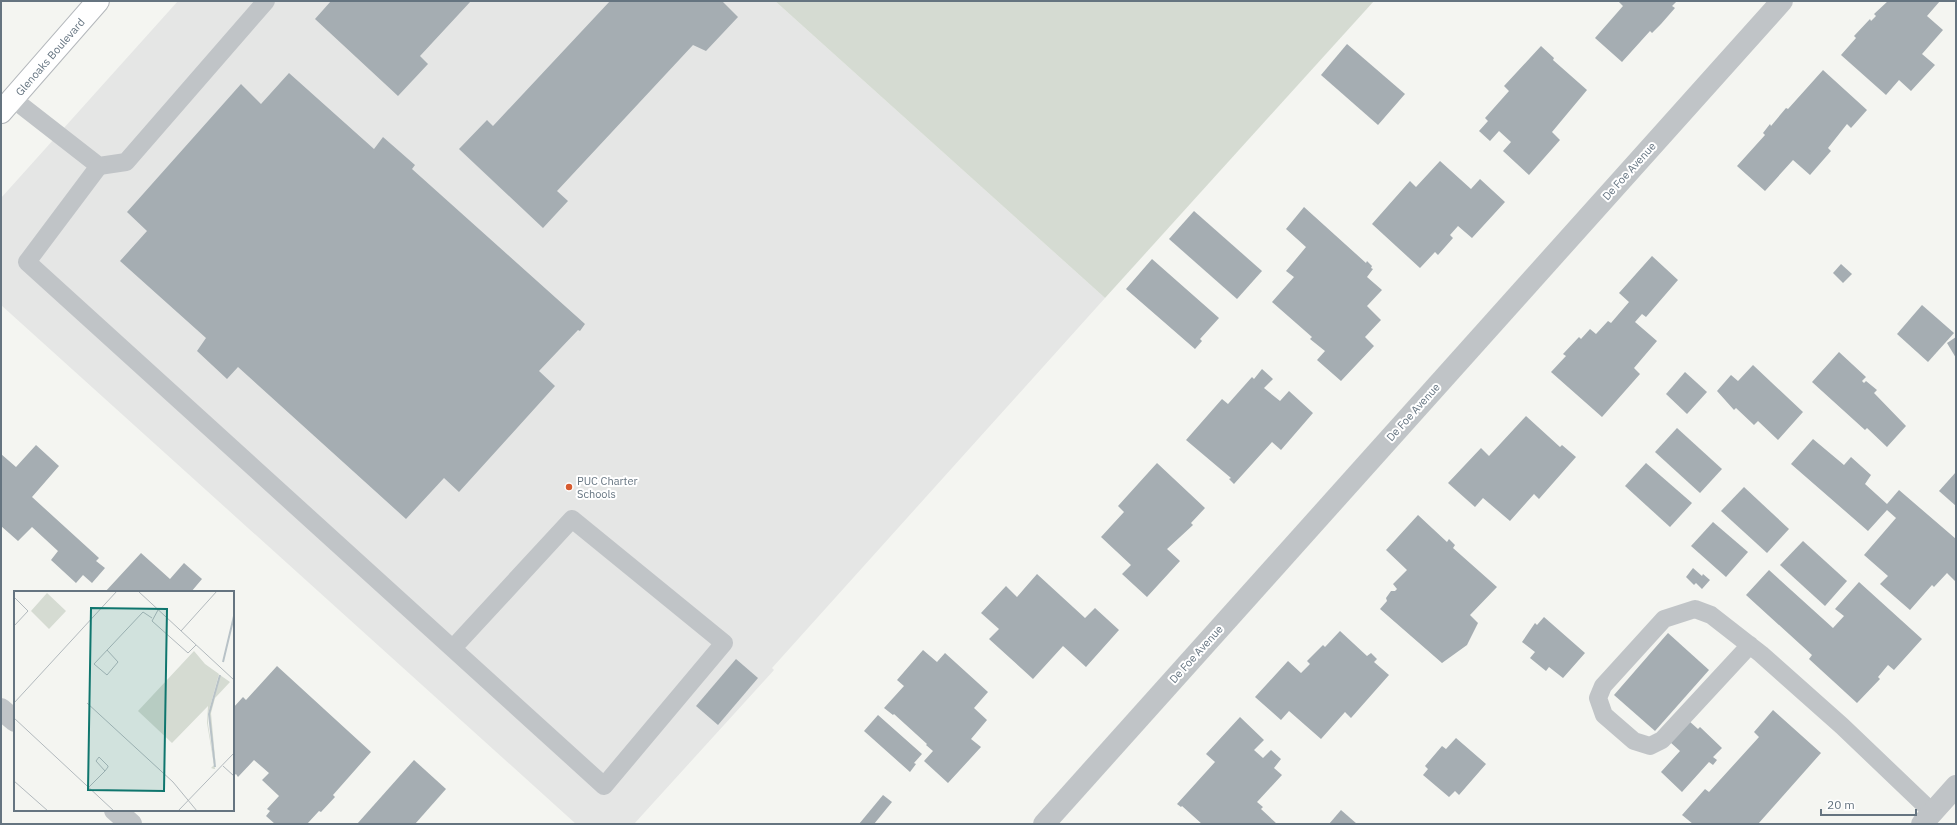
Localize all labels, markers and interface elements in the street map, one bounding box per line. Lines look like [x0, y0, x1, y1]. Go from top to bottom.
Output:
street label: Glenoaks Boulevard [12, 15, 88, 99]
street label: De Foe Avenue [1599, 139, 1659, 203]
street label: De Foe Avenue [1383, 380, 1443, 444]
place label: PUC Charter Schools [577, 474, 637, 501]
marker: PUC Charter Schools [564, 482, 574, 492]
inset map [14, 591, 234, 811]
street label: De Foe Avenue [1166, 622, 1226, 686]
scale bar [1821, 791, 1916, 817]
text: 20 m [1827, 797, 1855, 812]

